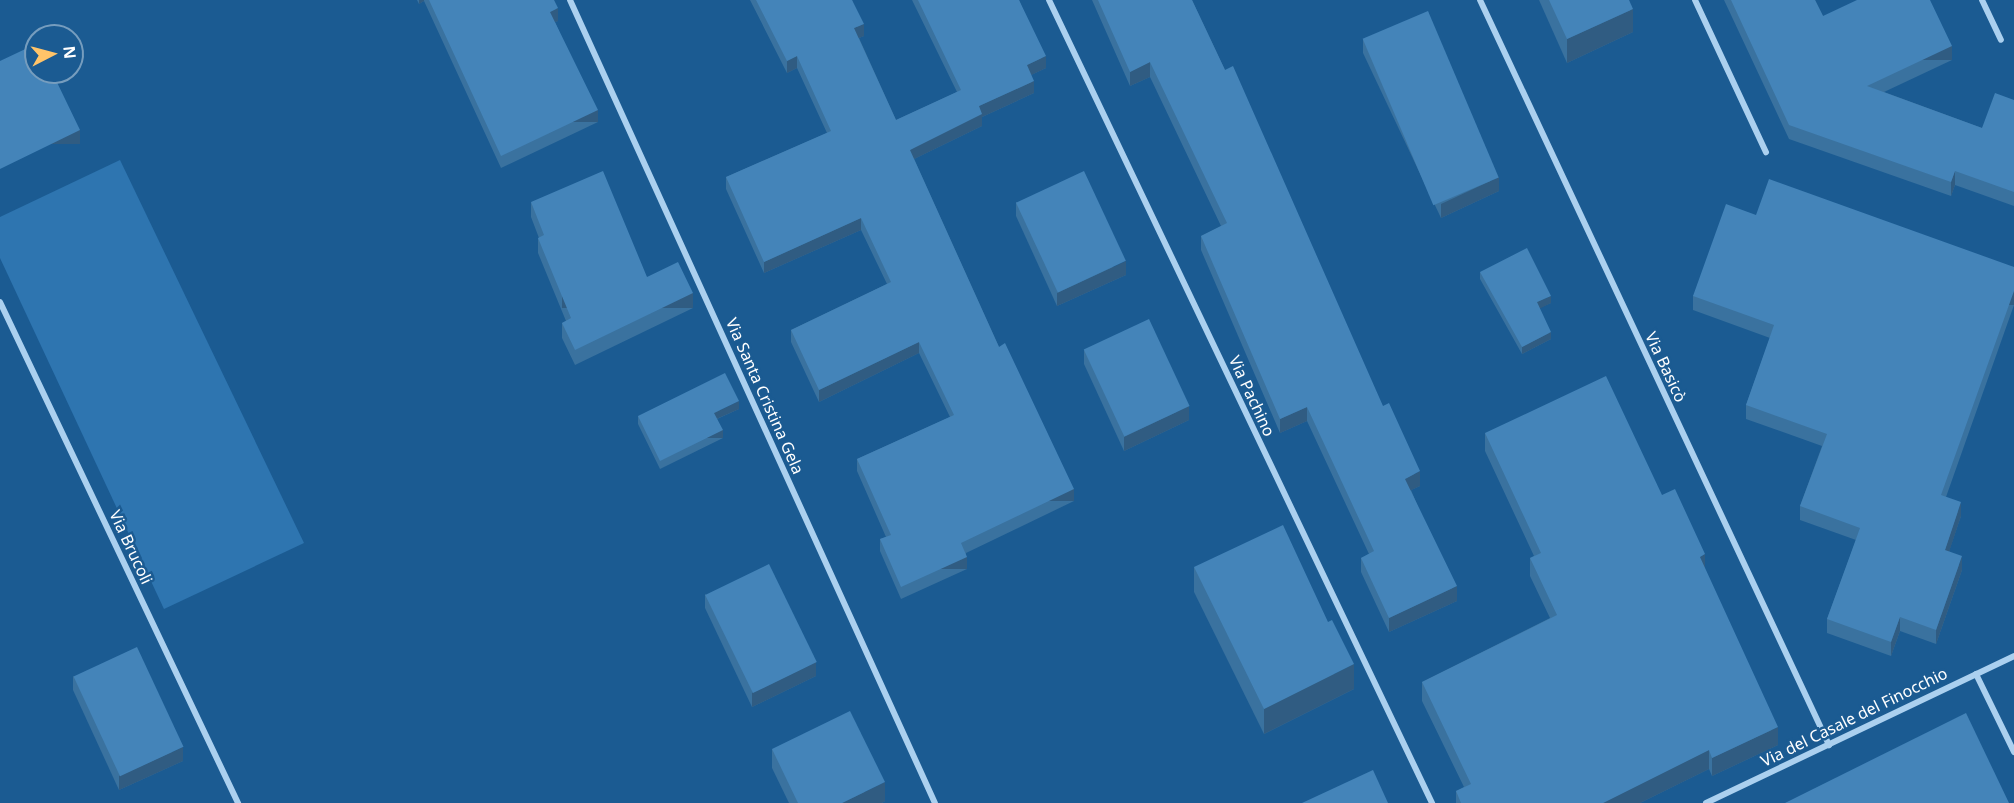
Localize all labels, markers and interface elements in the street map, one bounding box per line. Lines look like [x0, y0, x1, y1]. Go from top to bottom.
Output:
north arrow [24, 24, 84, 84]
text: N [58, 45, 82, 60]
street label: Via Santa Cristina Gela [722, 315, 808, 477]
street label: Via Basicò [1641, 329, 1691, 405]
street label: Via Pachino [1225, 353, 1279, 439]
street label: Via Brucoli [106, 507, 156, 587]
street label: Via del Casale del Finocchio [1758, 663, 1950, 771]

